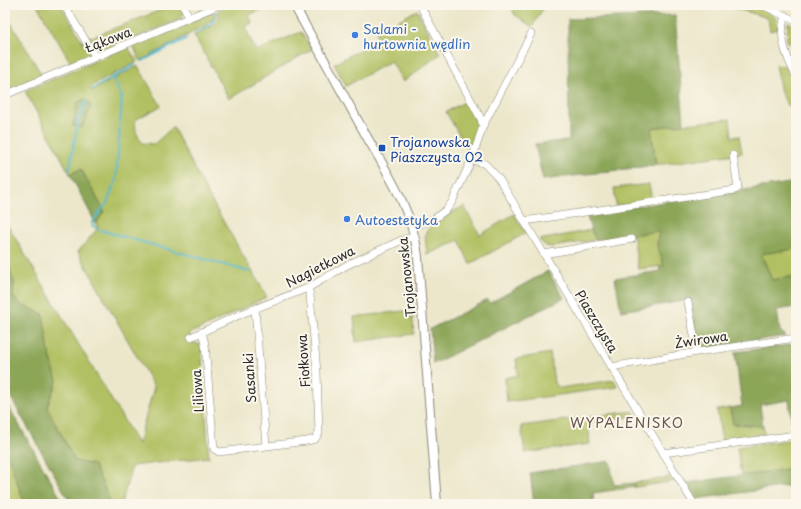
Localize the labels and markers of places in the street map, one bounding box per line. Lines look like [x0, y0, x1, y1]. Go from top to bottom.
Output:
place label: Salami - hurtownia wędlin [363, 19, 470, 53]
marker: Salami - hurtownia wędlin [350, 30, 360, 40]
place label: Trojanowska Piaszczysta 02 [390, 132, 483, 166]
marker: Trojanowska Piaszczysta 02 [377, 143, 387, 153]
place label: Autoestetyka [355, 210, 439, 229]
marker: Autoestetyka [342, 214, 352, 224]

